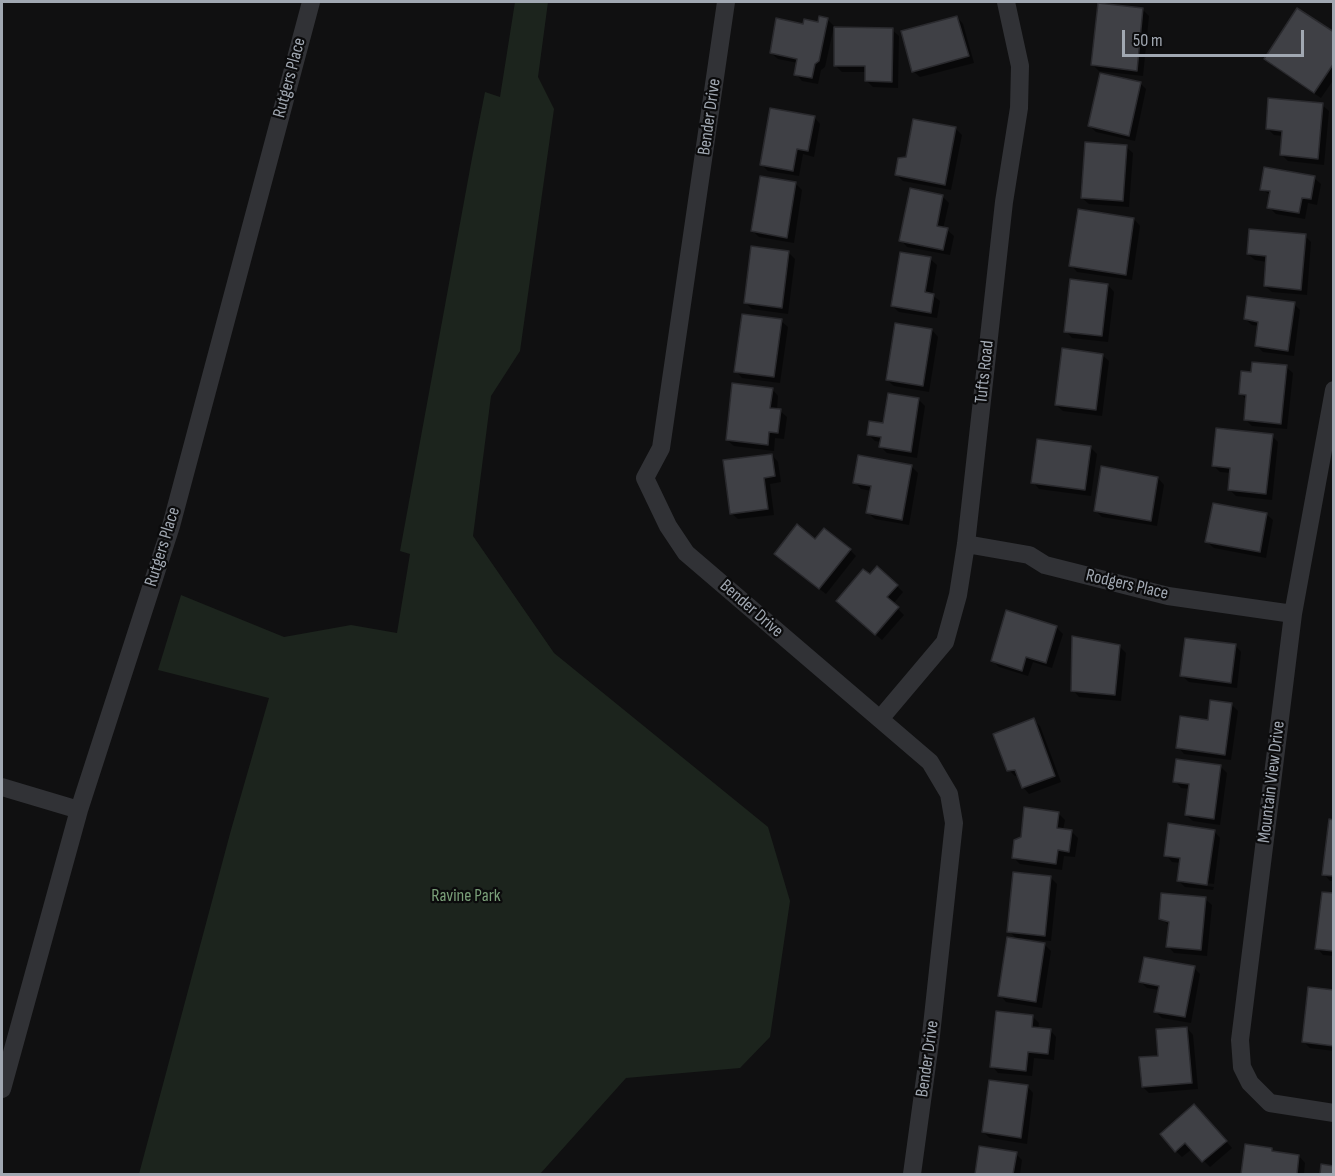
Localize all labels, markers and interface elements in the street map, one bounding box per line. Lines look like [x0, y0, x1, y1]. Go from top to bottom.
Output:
scale bar [1125, 18, 1306, 56]
text: 50 m [1133, 30, 1163, 51]
street label: Rutgers Place [269, 36, 311, 120]
street label: Bender Drive [694, 77, 726, 157]
street label: Tufts Road [971, 339, 999, 405]
street label: Rutgers Place [141, 505, 185, 589]
street label: Rodgers Place [1084, 565, 1170, 605]
street label: Bender Drive [715, 576, 787, 642]
street label: Mountain View Drive [1254, 720, 1290, 844]
park label: Ravine Park [431, 885, 501, 907]
street label: Bender Drive [912, 1019, 944, 1099]

